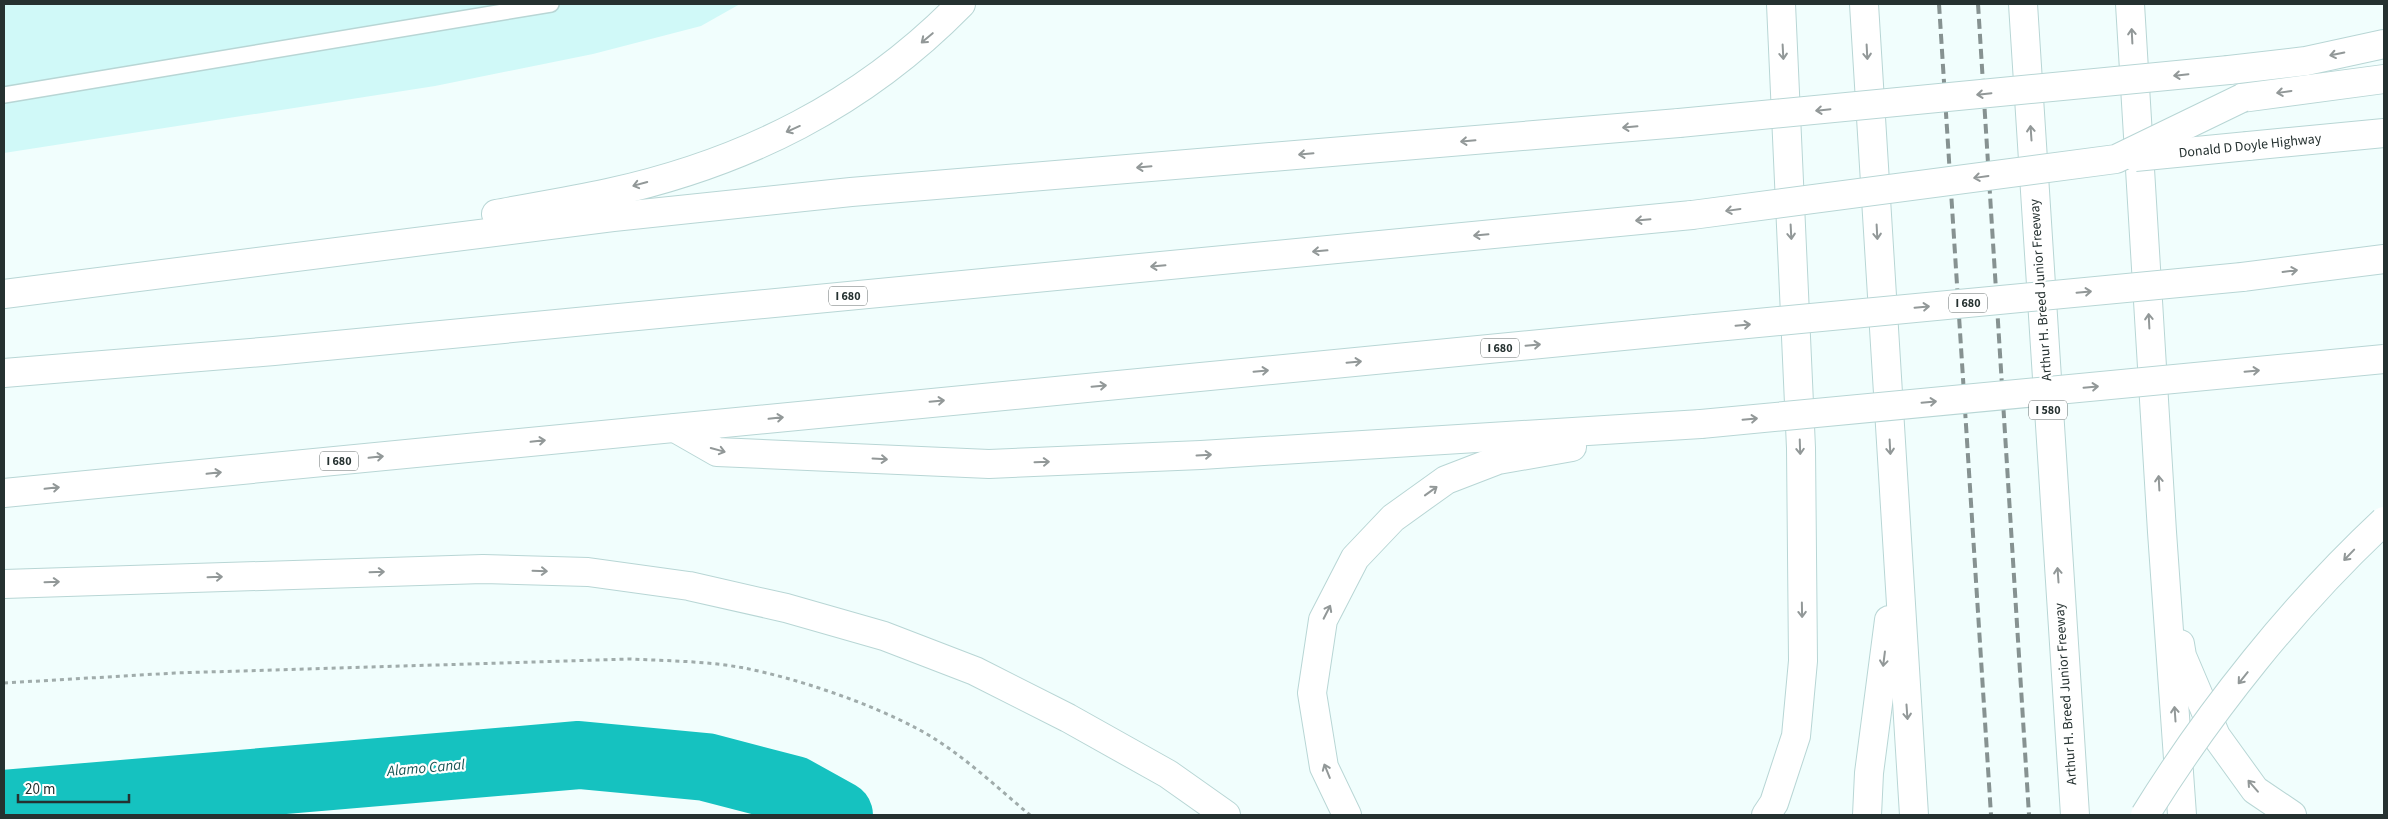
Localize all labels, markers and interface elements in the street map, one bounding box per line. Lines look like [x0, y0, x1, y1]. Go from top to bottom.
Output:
one-way arrow [2127, 29, 2136, 45]
one-way arrow [920, 32, 933, 44]
one-way arrow [1778, 44, 1788, 60]
one-way arrow [1862, 44, 1871, 60]
one-way arrow [2329, 50, 2345, 60]
one-way arrow [2173, 70, 2189, 80]
one-way arrow [2276, 88, 2292, 98]
one-way arrow [1977, 89, 1993, 99]
one-way arrow [1815, 105, 1831, 114]
one-way arrow [1622, 123, 1638, 132]
one-way arrow [786, 125, 801, 135]
one-way arrow [2026, 125, 2035, 141]
street label: Donald D Doyle Highway [2178, 129, 2323, 163]
one-way arrow [1461, 136, 1477, 145]
one-way arrow [1299, 149, 1315, 159]
one-way arrow [1137, 163, 1153, 172]
one-way arrow [1974, 172, 1990, 182]
one-way arrow [633, 180, 649, 190]
street label: Arthur H. Breed Junior Freeway [2025, 198, 2057, 382]
one-way arrow [1726, 205, 1742, 215]
one-way arrow [1635, 215, 1651, 225]
one-way arrow [1786, 224, 1796, 240]
one-way arrow [1873, 224, 1882, 240]
one-way arrow [1474, 231, 1490, 240]
one-way arrow [1312, 246, 1328, 256]
one-way arrow [1150, 262, 1166, 271]
one-way arrow [2282, 266, 2298, 276]
road number: I 680 [829, 286, 867, 306]
one-way arrow [2076, 287, 2092, 297]
road number: I 680 [1949, 294, 1987, 312]
one-way arrow [1914, 303, 1930, 312]
one-way arrow [2144, 313, 2154, 329]
one-way arrow [1735, 320, 1751, 329]
road number: I 680 [1481, 338, 1519, 358]
one-way arrow [1525, 340, 1541, 349]
one-way arrow [1345, 357, 1361, 367]
one-way arrow [1252, 366, 1268, 375]
one-way arrow [2244, 367, 2260, 376]
one-way arrow [1091, 381, 1107, 391]
one-way arrow [2082, 382, 2098, 392]
one-way arrow [929, 396, 945, 406]
one-way arrow [1921, 397, 1937, 407]
road number: I 580 [2029, 400, 2067, 420]
one-way arrow [767, 413, 783, 423]
one-way arrow [1741, 414, 1757, 424]
one-way arrow [529, 437, 545, 446]
one-way arrow [1886, 438, 1895, 454]
one-way arrow [1796, 439, 1805, 455]
one-way arrow [710, 446, 726, 456]
one-way arrow [1196, 451, 1212, 460]
road number: I 680 [320, 452, 358, 471]
one-way arrow [367, 452, 383, 462]
one-way arrow [871, 455, 887, 464]
one-way arrow [1034, 457, 1050, 467]
one-way arrow [206, 468, 222, 477]
one-way arrow [2154, 475, 2163, 491]
one-way arrow [44, 483, 60, 493]
one-way arrow [1424, 486, 1438, 496]
one-way arrow [2343, 549, 2355, 561]
one-way arrow [531, 566, 547, 575]
one-way arrow [369, 567, 385, 577]
one-way arrow [2054, 567, 2063, 583]
one-way arrow [207, 573, 223, 582]
one-way arrow [44, 578, 60, 587]
one-way arrow [1797, 601, 1807, 617]
street label: Arthur H. Breed Junior Freeway [2050, 602, 2082, 786]
one-way arrow [1323, 605, 1332, 620]
one-way arrow [1879, 651, 1889, 667]
one-way arrow [2237, 671, 2248, 684]
one-way arrow [1902, 704, 1911, 720]
one-way arrow [2170, 707, 2180, 723]
water label: Alamo Canal [385, 754, 466, 782]
one-way arrow [1322, 764, 1331, 779]
scale bar [18, 772, 129, 804]
text: 20 m [25, 779, 55, 800]
one-way arrow [2248, 780, 2259, 793]

